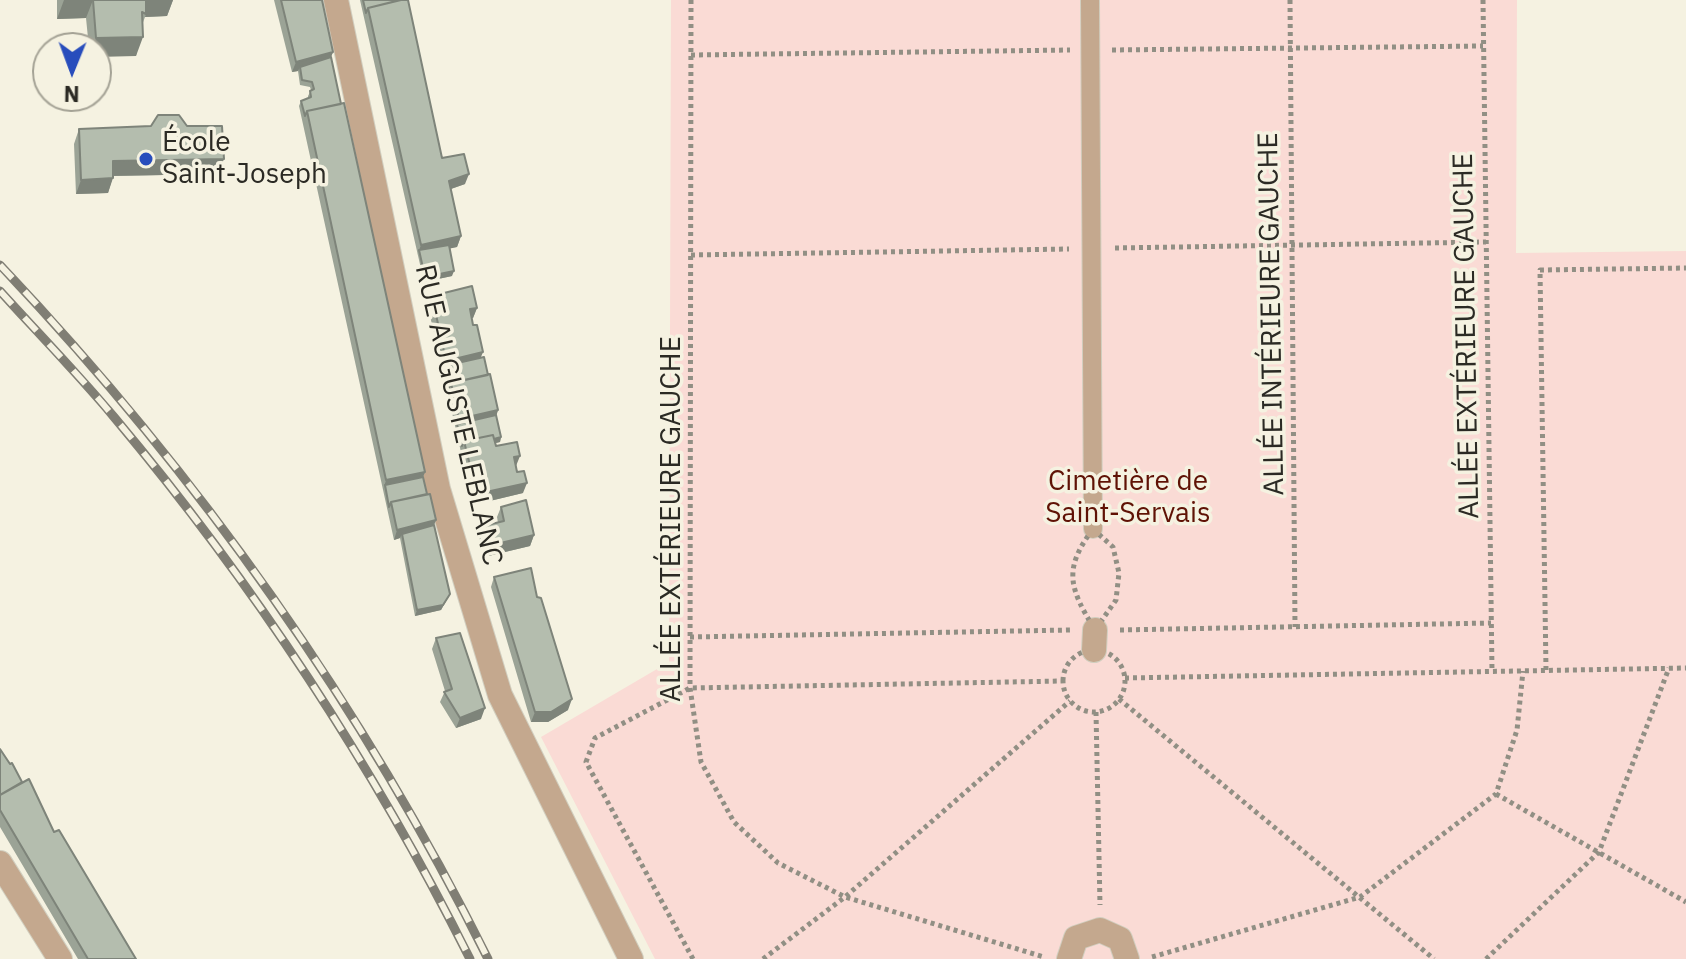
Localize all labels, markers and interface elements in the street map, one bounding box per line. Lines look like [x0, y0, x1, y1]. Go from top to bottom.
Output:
north arrow [32, 32, 112, 112]
text: N [63, 80, 80, 109]
place label: École Saint-Joseph [162, 126, 327, 192]
street label: ALLÉE INTÉRIEURE GAUCHE [1252, 132, 1292, 496]
marker: École Saint-Joseph [137, 150, 155, 168]
street label: ALLÉE EXTÉRIEURE GAUCHE [1447, 153, 1487, 519]
street label: RUE AUGUSTE LEBLANC [407, 261, 509, 569]
street label: ALLÉE EXTÉRIEURE GAUCHE [655, 336, 689, 702]
park label: Cimetière de Saint-Servais [1045, 465, 1211, 531]

